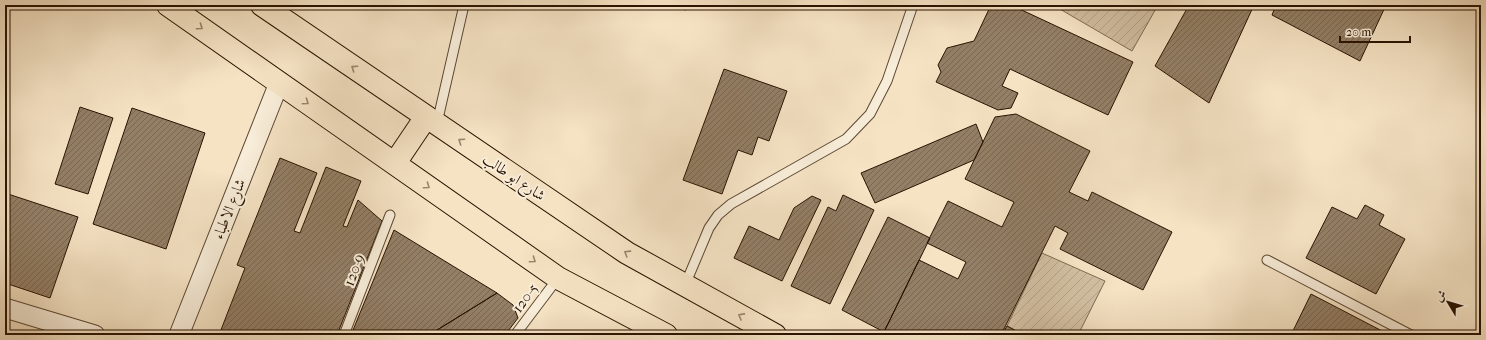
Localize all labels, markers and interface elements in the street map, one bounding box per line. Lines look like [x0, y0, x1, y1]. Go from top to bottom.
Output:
scale bar [1340, 18, 1410, 44]
one-way arrow [195, 22, 202, 29]
text: 20 m [1346, 25, 1371, 39]
one-way arrow [351, 65, 358, 73]
one-way arrow [302, 97, 309, 104]
one-way arrow [459, 139, 466, 146]
street label: شارع ابو طالب [477, 150, 549, 208]
street label: شارع الاطباء [209, 176, 253, 243]
one-way arrow [423, 181, 430, 189]
one-way arrow [624, 250, 631, 258]
street label: 120-9 [340, 251, 368, 289]
one-way arrow [529, 255, 536, 262]
street label: 120-5 [508, 280, 542, 316]
north arrow [1428, 282, 1468, 322]
text: ش [1432, 288, 1449, 304]
one-way arrow [738, 314, 745, 321]

